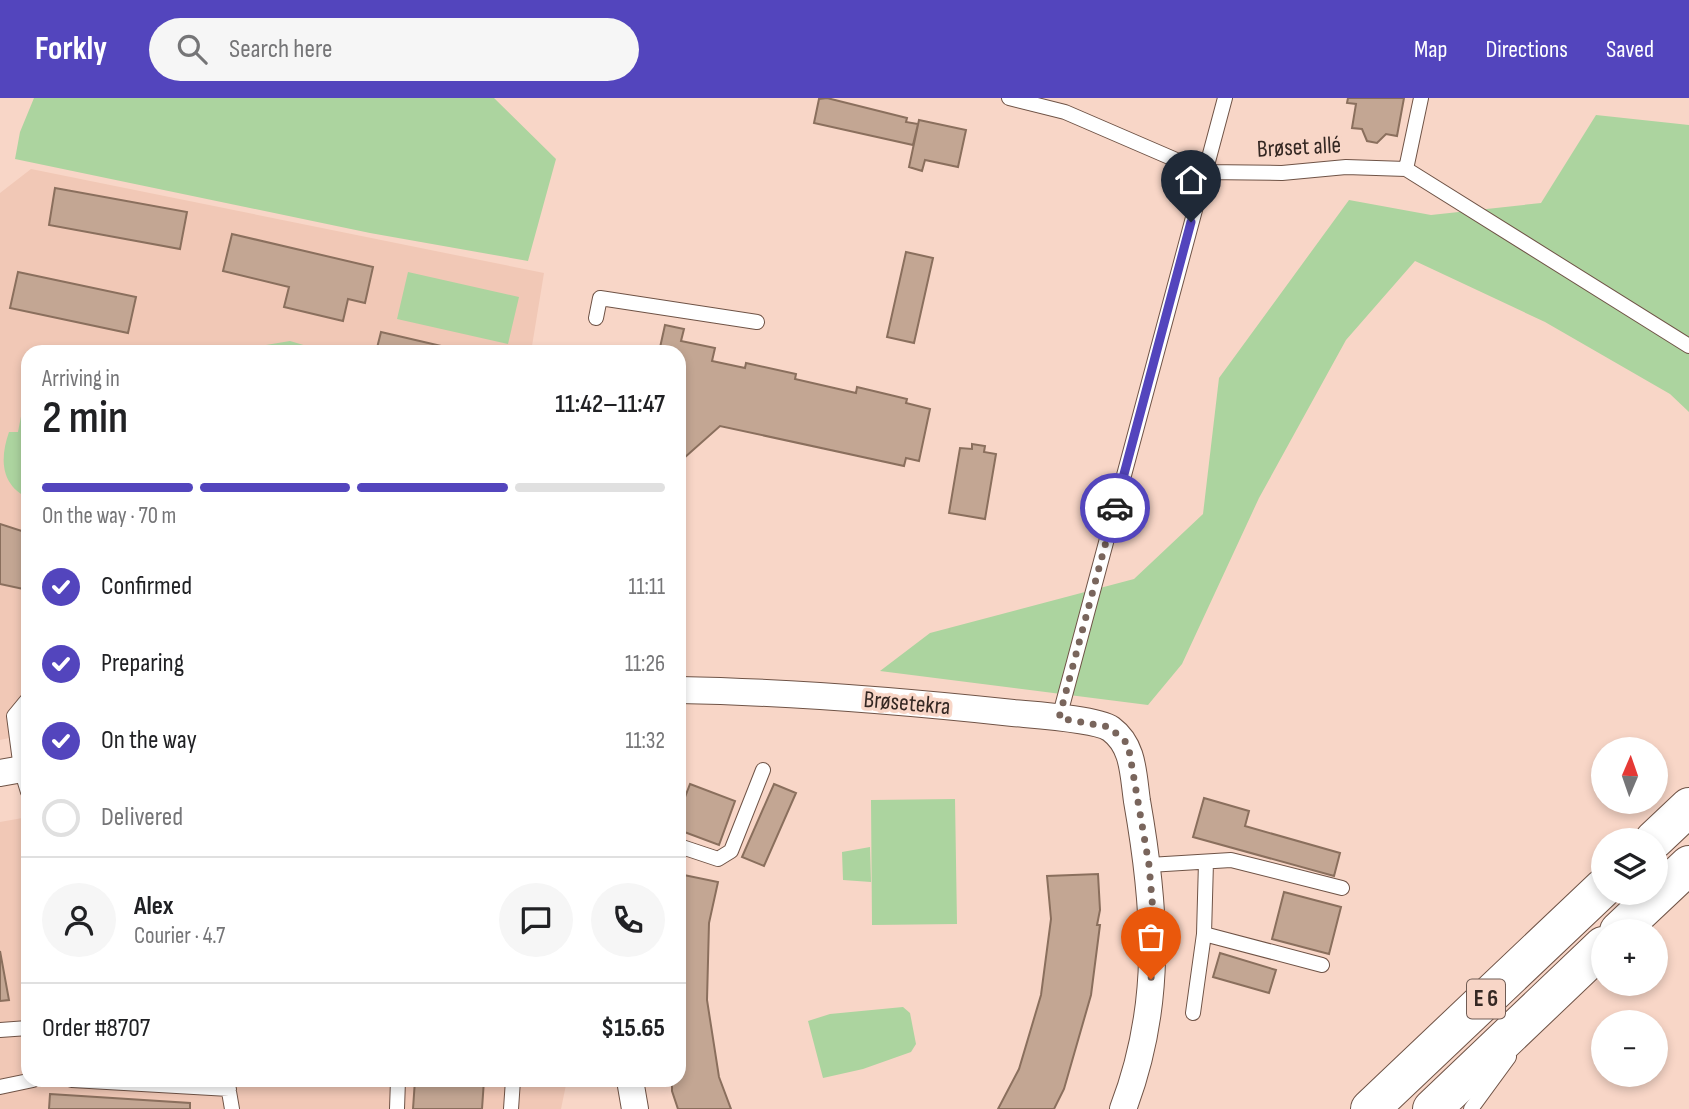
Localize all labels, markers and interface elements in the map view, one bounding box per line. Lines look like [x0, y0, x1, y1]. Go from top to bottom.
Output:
search box [149, 18, 639, 81]
text: Forkly [35, 29, 107, 69]
icon: search [173, 30, 211, 68]
text: Search here [229, 34, 332, 65]
text: Map [1414, 35, 1447, 64]
text: Directions [1485, 35, 1568, 64]
text: Saved [1606, 35, 1654, 64]
street label: Brøset allé [1256, 130, 1342, 164]
pin [1161, 150, 1221, 222]
icon: home [1172, 161, 1210, 199]
text: Arriving in [42, 365, 120, 393]
text: 11:42–11:47 [555, 389, 665, 420]
text: 2 min [42, 391, 128, 446]
courier [1080, 473, 1150, 543]
icon: car [1096, 489, 1134, 527]
text: On the way · 70 m [42, 502, 176, 530]
icon: check [42, 568, 80, 606]
text: Confirmed [101, 571, 192, 602]
text: 11:11 [628, 573, 665, 601]
icon: check [42, 645, 80, 683]
text: Preparing [101, 648, 184, 679]
text: 11:26 [625, 650, 665, 678]
street label: Brøsetekra [862, 685, 952, 721]
icon: check [42, 722, 80, 760]
text: On the way [101, 725, 197, 756]
text: 11:32 [625, 727, 665, 755]
north arrow [1591, 737, 1668, 814]
map controls [1591, 737, 1668, 1087]
text: Delivered [101, 802, 183, 833]
button: layers [1591, 828, 1668, 905]
button: person [42, 883, 116, 957]
button: chat [499, 883, 573, 957]
button: phone [591, 883, 665, 957]
text: Alex [134, 891, 174, 922]
pin [1121, 907, 1181, 979]
icon: bag [1132, 918, 1170, 956]
button: + [1591, 919, 1668, 996]
text: Courier · 4.7 [134, 922, 225, 950]
road number: E 6 [1467, 980, 1505, 1018]
button: − [1591, 1010, 1668, 1087]
text: Order #8707 [42, 1013, 150, 1044]
text: $15.65 [601, 1013, 665, 1044]

